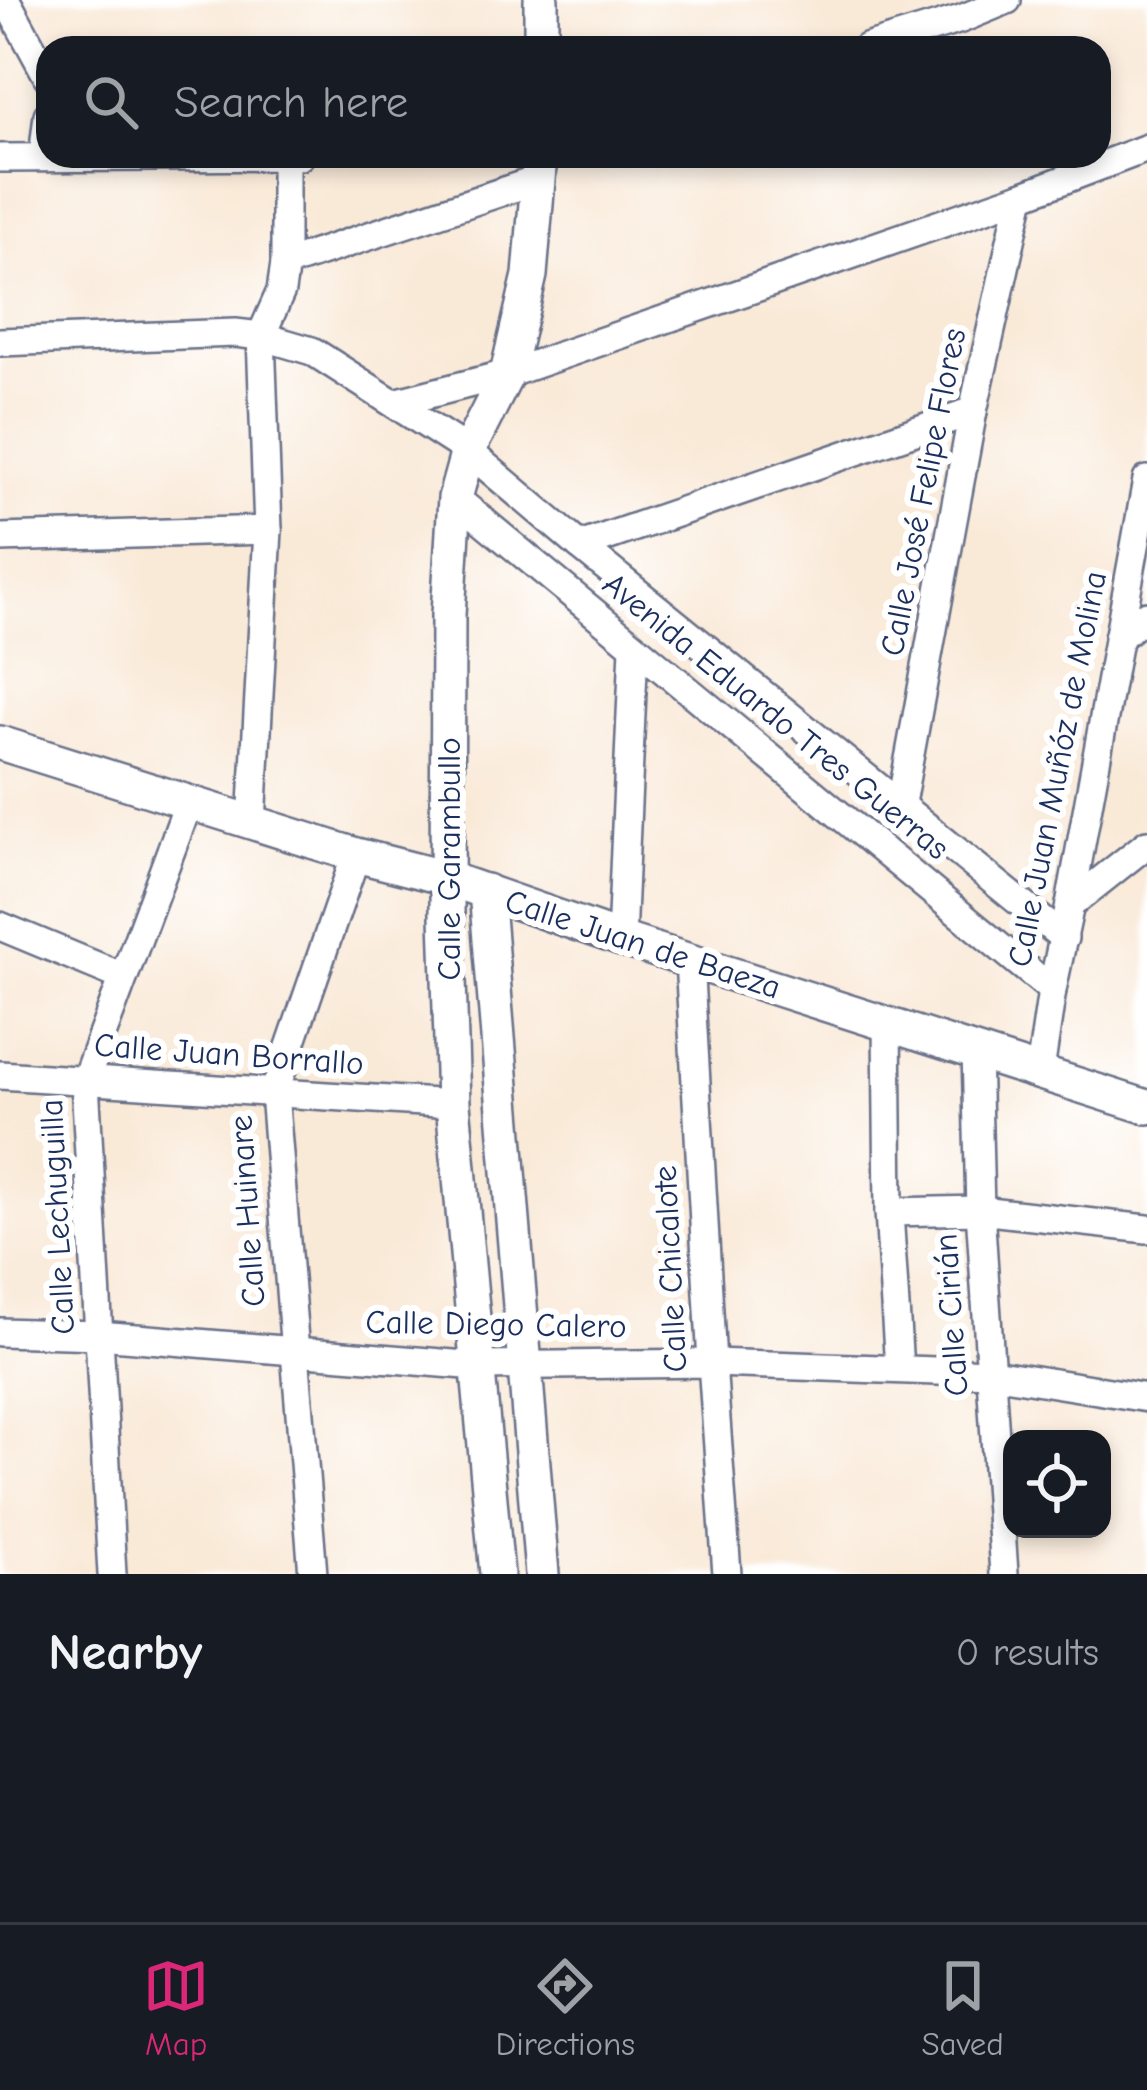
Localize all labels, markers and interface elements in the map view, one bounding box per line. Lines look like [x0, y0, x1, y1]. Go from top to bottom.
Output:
search box [36, 36, 1111, 168]
icon: search [78, 69, 144, 135]
text: Search here [174, 76, 408, 128]
street label: Calle José Felipe Flores [873, 325, 973, 659]
street label: Avenida Eduardo Tres Guerras [595, 565, 957, 867]
street label: Calle Juan Muñóz de Molina [1000, 568, 1114, 970]
street label: Calle Garambullo [430, 737, 468, 981]
street label: Calle Juan de Baeza [501, 882, 785, 1006]
street label: Calle Juan Borrallo [93, 1026, 365, 1082]
street label: Calle Lechuguilla [32, 1098, 82, 1336]
street label: Calle Huinare [221, 1114, 273, 1308]
street label: Calle Chicalote [646, 1165, 694, 1373]
street label: Calle Cirián [926, 1232, 976, 1398]
street label: Calle Diego Calero [365, 1303, 627, 1345]
map controls [1003, 1430, 1111, 1538]
button: locate [1003, 1430, 1111, 1538]
text: Nearby [48, 1623, 202, 1682]
text: 0 results [956, 1630, 1099, 1675]
tab: Map [143, 1953, 209, 2063]
tab: Directions [496, 1953, 635, 2063]
tab: Saved [921, 1953, 1004, 2063]

